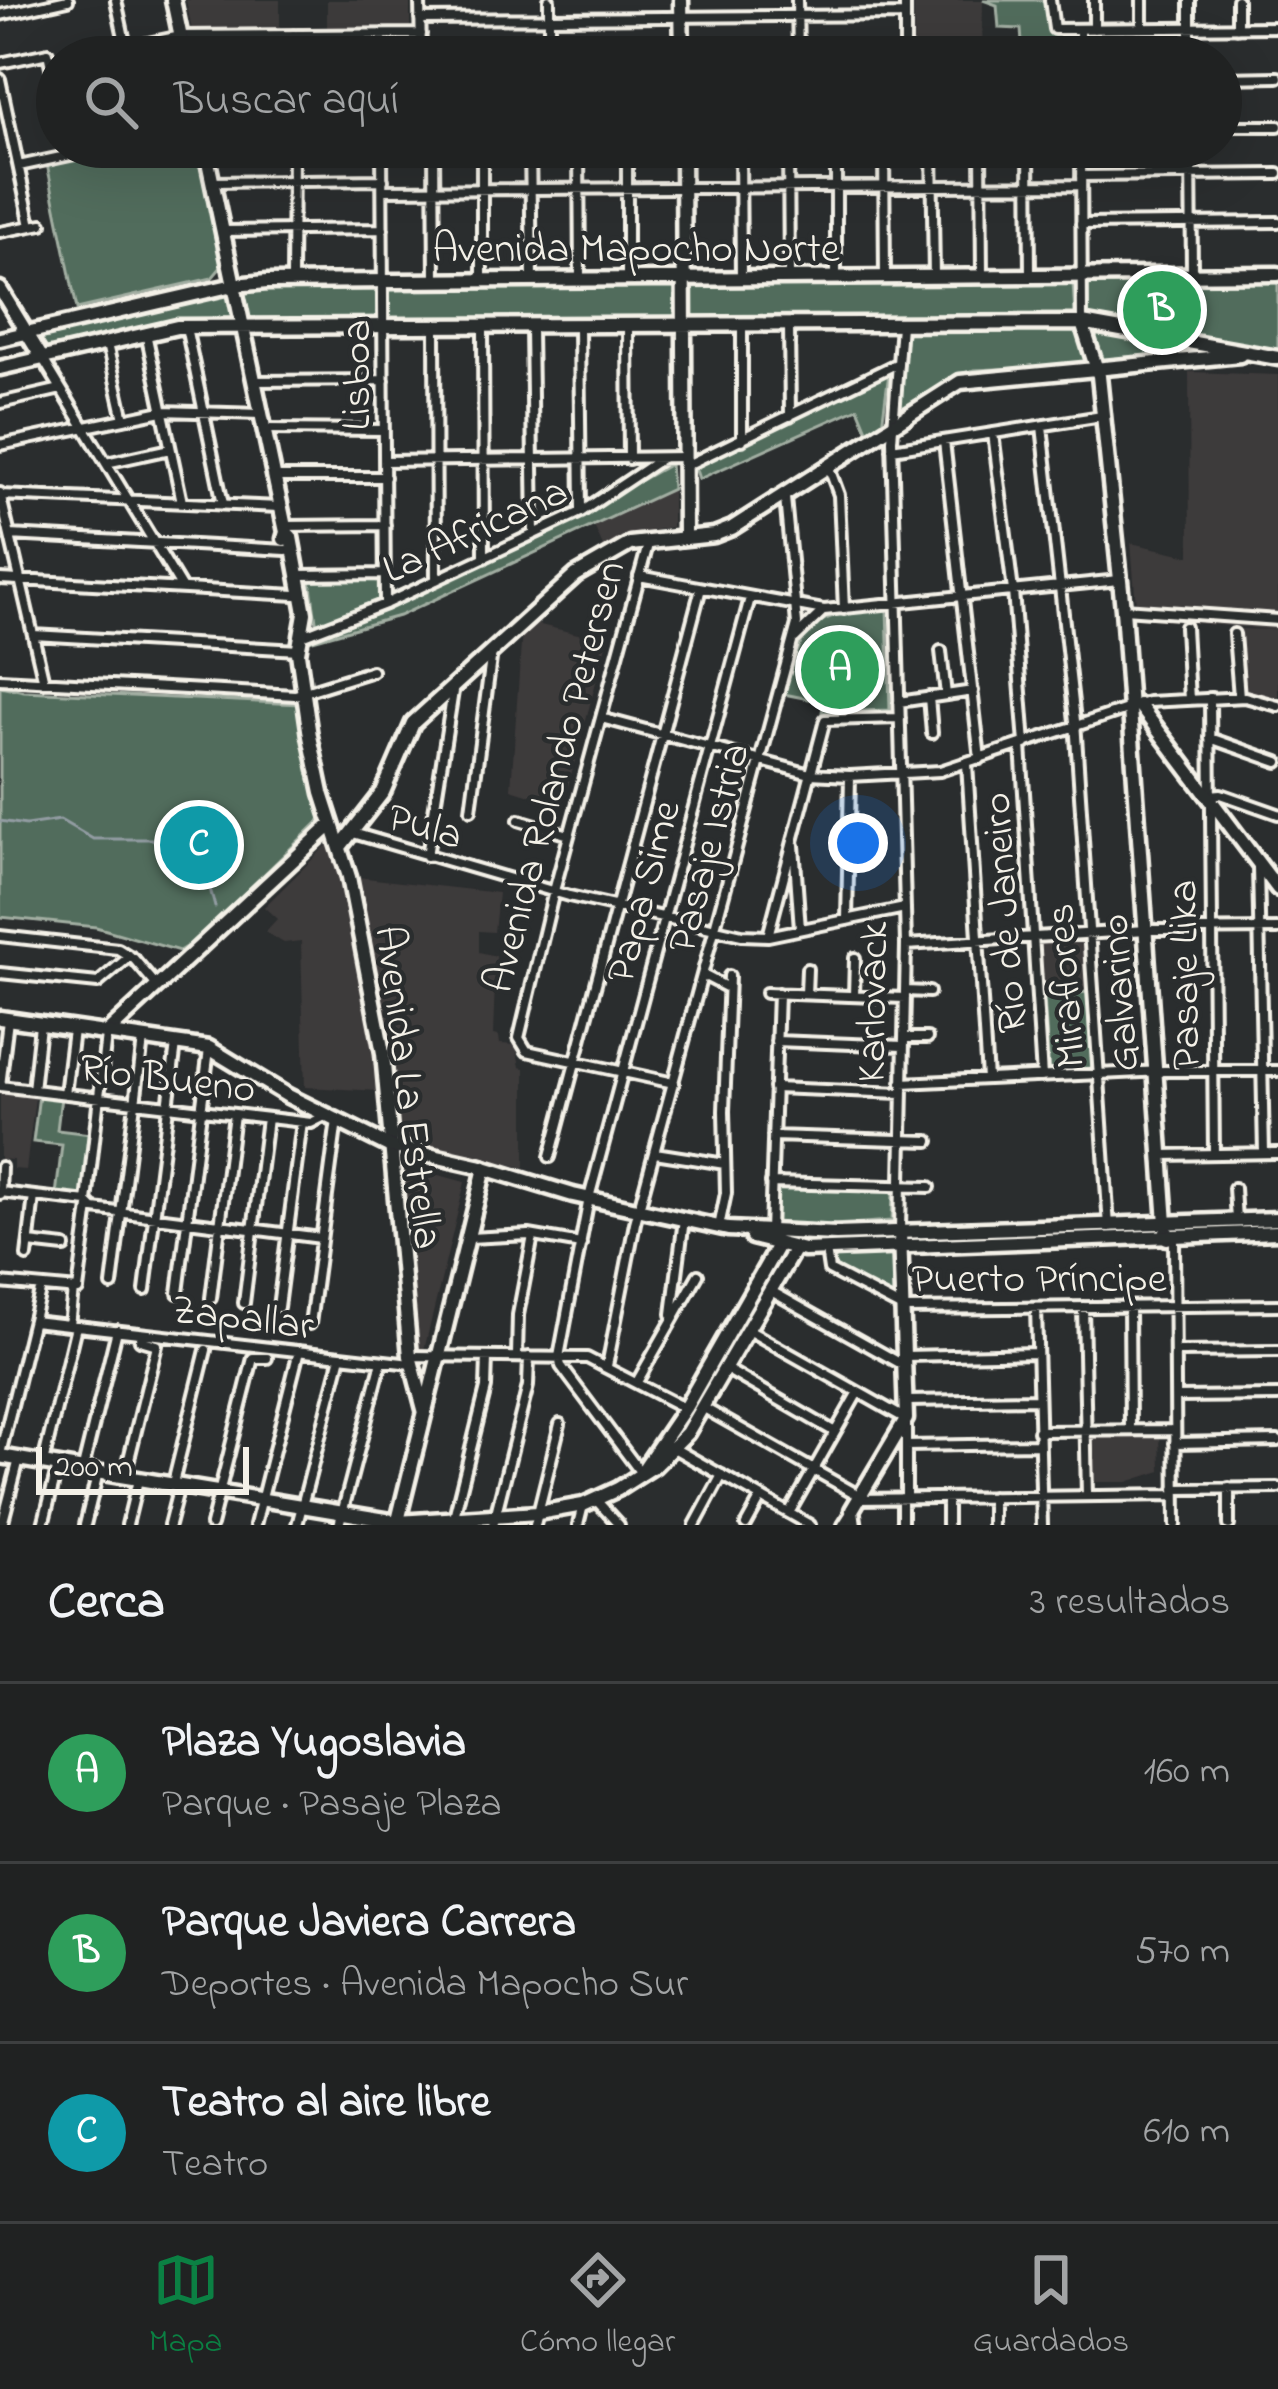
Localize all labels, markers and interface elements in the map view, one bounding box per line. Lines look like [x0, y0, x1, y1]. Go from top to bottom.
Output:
search box [36, 36, 1242, 168]
icon: search [78, 69, 144, 135]
text: Buscar aquí [174, 69, 399, 135]
street label: Avenida Mapocho Norte [432, 220, 840, 281]
pin: B [1123, 265, 1201, 355]
street label: Lisboa [328, 319, 389, 431]
street label: La Africana [373, 463, 579, 602]
street label: Avenida Rolando Petersen [469, 554, 643, 1000]
pin: A [801, 625, 879, 715]
street label: Pasaje Istria [653, 736, 768, 960]
street label: Pula [380, 789, 469, 868]
street label: Río de Janeiro [968, 790, 1045, 1035]
street label: Papa Sime [592, 794, 699, 990]
pin: C [160, 800, 238, 890]
your location [828, 813, 888, 873]
street label: Pasaje Lika [1154, 879, 1219, 1071]
street label: Miraflores [1031, 901, 1104, 1070]
street label: Galvarino [1086, 912, 1157, 1074]
street label: Karlovack [843, 921, 906, 1083]
street label: Avenida La Estrella [356, 922, 457, 1253]
street label: Río Bueno [76, 1039, 259, 1122]
street label: Puerto Príncipe [912, 1250, 1167, 1311]
street label: Zapallar [168, 1281, 318, 1359]
scale bar [36, 1441, 249, 1494]
text: 200 m [54, 1444, 133, 1492]
text: Cerca [48, 1566, 165, 1641]
text: 3 resultados [1030, 1575, 1230, 1632]
text: Plaza Yugoslavia [162, 1711, 466, 1777]
text: A [75, 1744, 99, 1801]
text: 160 m [1144, 1744, 1230, 1801]
text: Parque · Pasaje Plaza [162, 1777, 502, 1834]
text: Parque Javiera Carrera [162, 1891, 576, 1957]
text: B [74, 1924, 100, 1981]
text: 570 m [1135, 1924, 1230, 1981]
text: Deportes · Avenida Mapocho Sur [162, 1957, 688, 2014]
text: Teatro al aire libre [162, 2071, 490, 2137]
text: C [76, 2104, 98, 2161]
text: 610 m [1144, 2104, 1230, 2161]
text: Teatro [162, 2137, 268, 2194]
tab: Mapa [149, 2247, 222, 2367]
tab: Cómo llegar [520, 2247, 675, 2367]
tab: Guardados [973, 2247, 1129, 2367]

